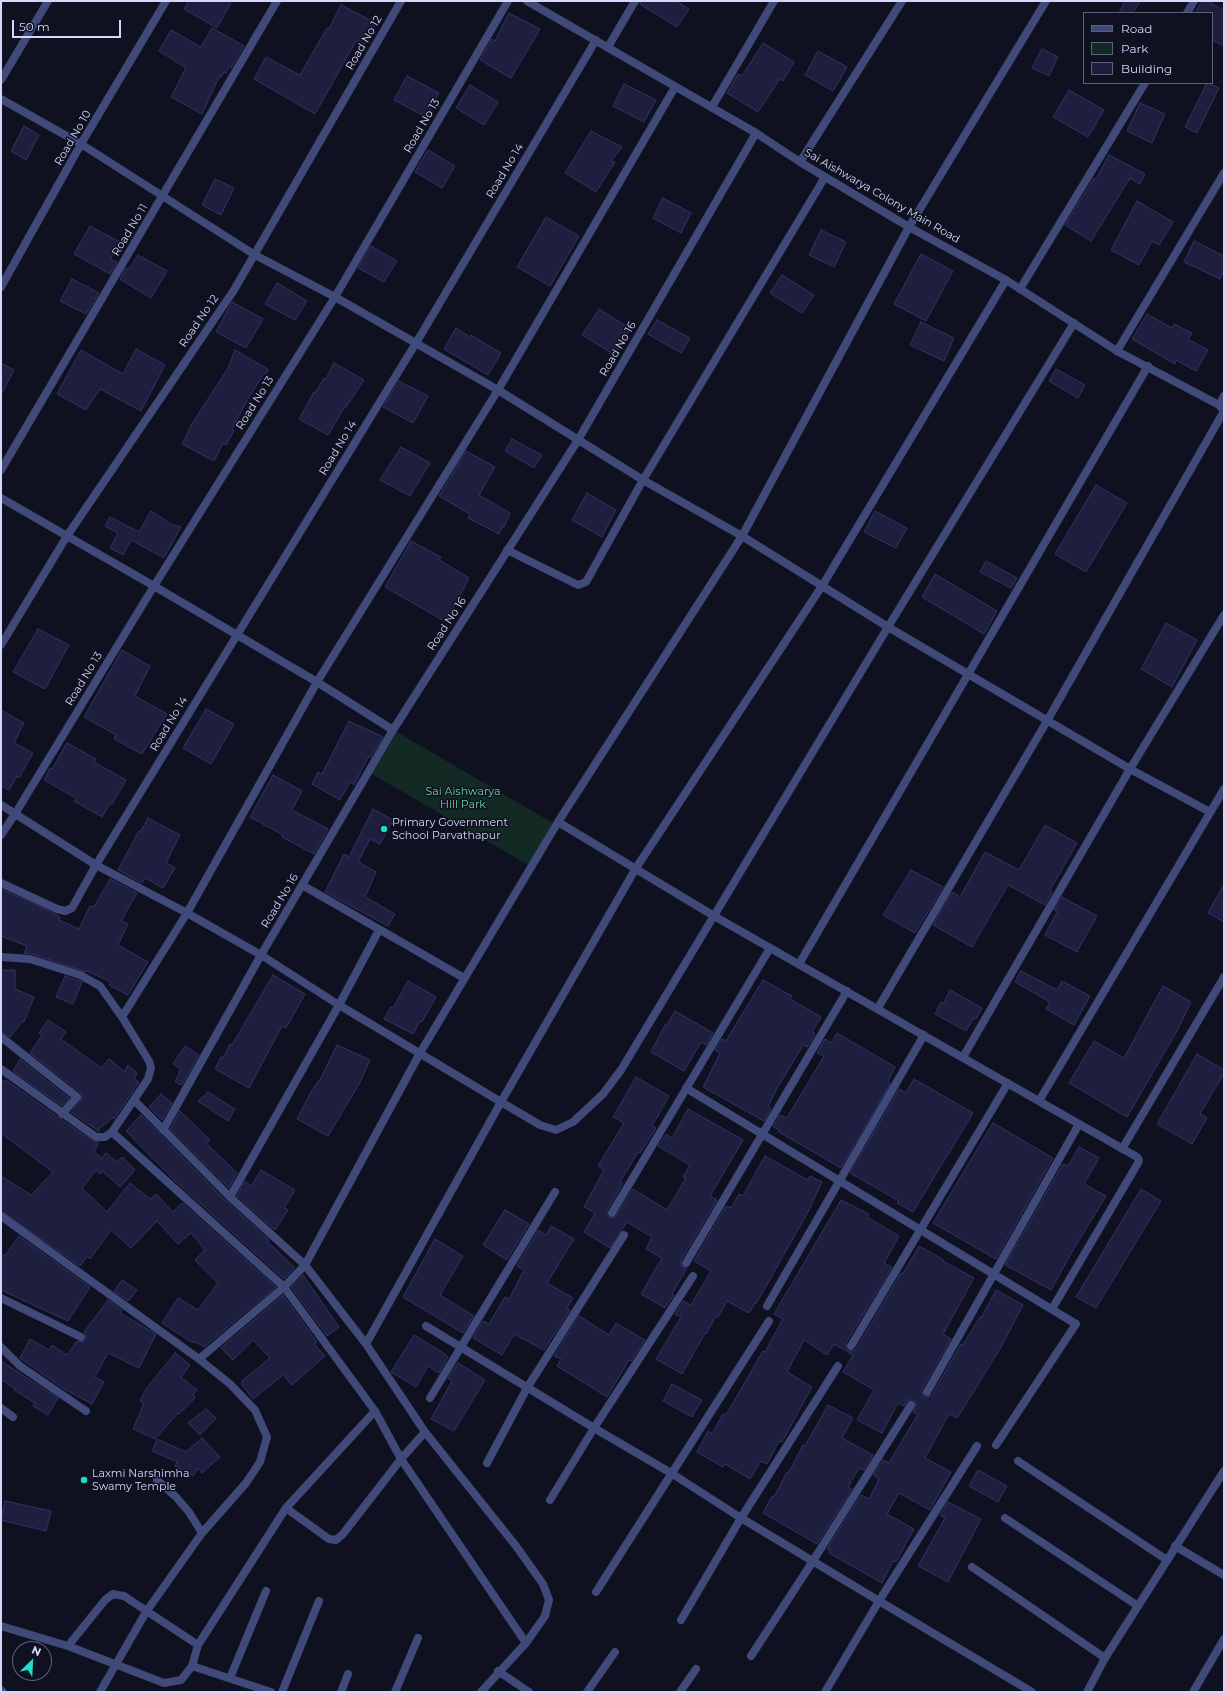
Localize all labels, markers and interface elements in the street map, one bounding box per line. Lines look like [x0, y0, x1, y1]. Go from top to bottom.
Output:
scale bar [14, 12, 123, 38]
legend [1083, 12, 1213, 84]
street label: Road No 12 [343, 13, 385, 73]
text: 50 m [19, 19, 50, 34]
text: Road [1121, 21, 1152, 36]
text: Park [1121, 41, 1148, 56]
text: Building [1121, 61, 1172, 76]
street label: Road No 13 [401, 96, 443, 156]
street label: Road No 10 [52, 108, 94, 168]
street label: Road No 14 [483, 141, 527, 201]
street label: Sai Aishwarya Colony Main Road [802, 146, 962, 246]
street label: Road No 11 [109, 202, 151, 258]
street label: Road No 12 [177, 292, 221, 350]
street label: Road No 16 [597, 319, 639, 379]
street label: Road No 13 [233, 374, 277, 432]
street label: Road No 14 [316, 418, 360, 478]
street label: Road No 16 [425, 595, 469, 653]
street label: Road No 13 [63, 650, 105, 708]
street label: Road No 14 [147, 694, 191, 754]
park label: Sai Aishwarya Hill Park [425, 785, 501, 811]
place label: Primary Government School Parvathapur [392, 816, 508, 842]
marker: Primary Government School Parvathapur [379, 824, 389, 834]
street label: Road No 16 [259, 871, 301, 931]
place label: Laxmi Narshimha Swamy Temple [92, 1467, 190, 1493]
marker: Laxmi Narshimha Swamy Temple [79, 1475, 89, 1485]
north arrow [12, 1641, 52, 1681]
text: N [30, 1643, 43, 1659]

